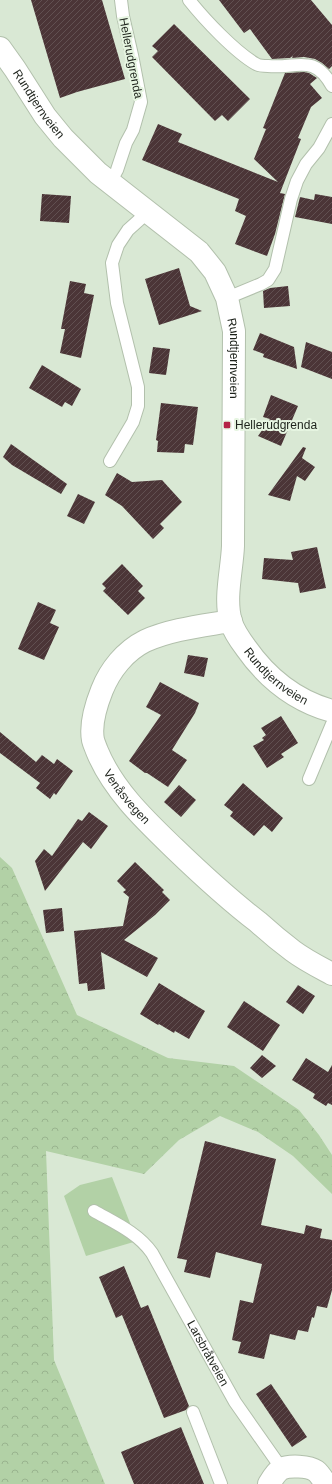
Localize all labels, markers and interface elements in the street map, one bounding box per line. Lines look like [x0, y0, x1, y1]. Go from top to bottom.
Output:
street label: Hellerudgrenda [116, 16, 146, 100]
street label: Rundtjernveien [10, 67, 67, 141]
street label: Rundtjernveien [224, 317, 241, 399]
place label: Hellerudgrenda [235, 418, 317, 432]
marker: Hellerudgrenda [222, 420, 232, 430]
street label: Rundtjernveien [241, 645, 310, 708]
street label: Venåsvegen [101, 767, 153, 827]
street label: Larsbråtveien [184, 1318, 232, 1388]

